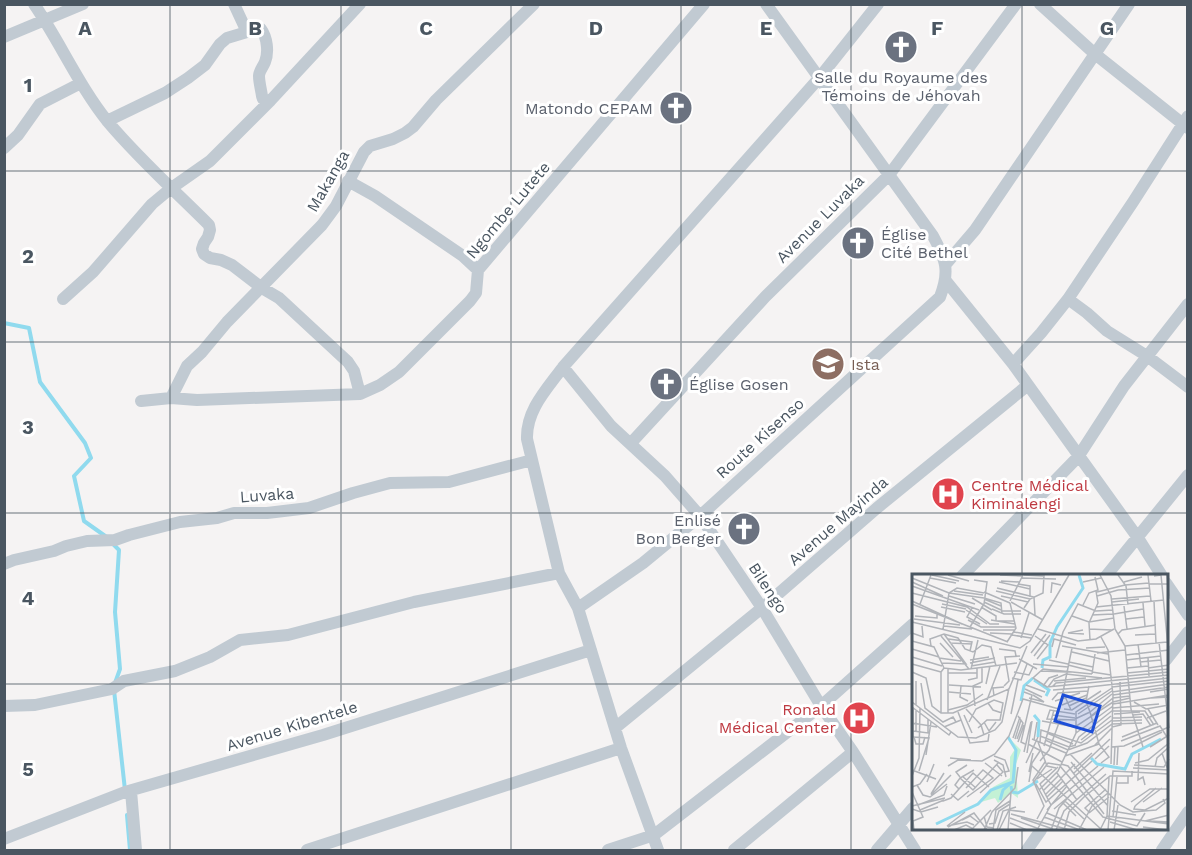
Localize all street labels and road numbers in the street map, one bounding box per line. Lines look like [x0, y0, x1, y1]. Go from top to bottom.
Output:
street label: Makanga [303, 147, 353, 215]
street label: Ngombe Lutete [462, 158, 554, 262]
street label: Avenue Luvaka [772, 171, 868, 267]
street label: Route Kisenso [712, 394, 808, 482]
street label: Avenue Mayinda [784, 473, 892, 569]
street label: Luvaka [239, 484, 295, 506]
street label: Bilengo [745, 559, 791, 617]
street label: Avenue Kibentele [224, 697, 360, 755]

